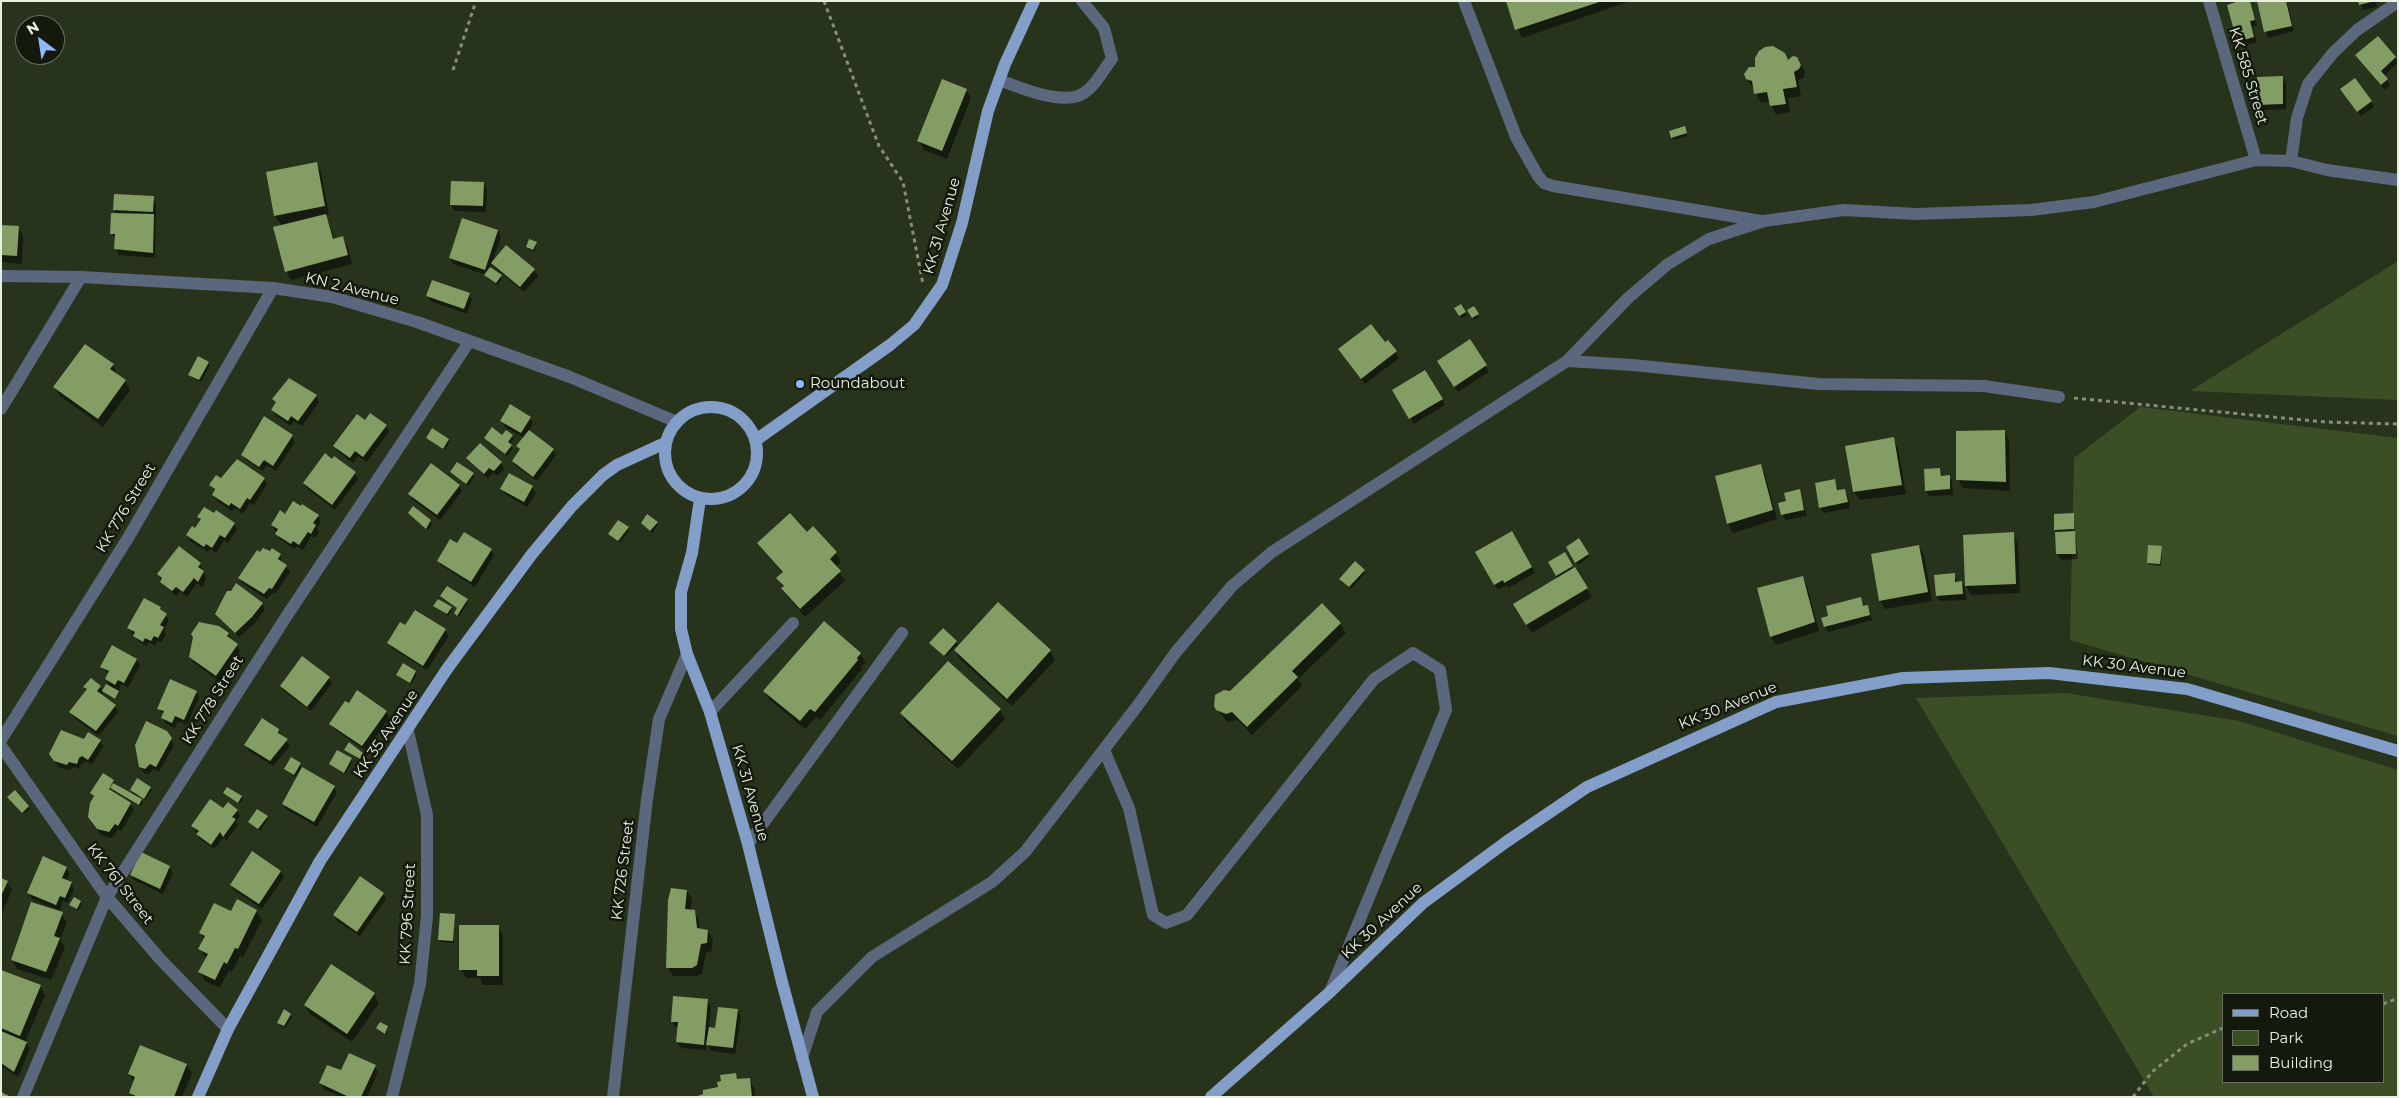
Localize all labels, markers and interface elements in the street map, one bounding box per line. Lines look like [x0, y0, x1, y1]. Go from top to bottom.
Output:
north arrow [15, 15, 65, 65]
text: N [23, 17, 42, 39]
street label: KK 585 Street [2225, 25, 2271, 127]
street label: KK 31 Avenue [920, 176, 964, 276]
street label: KN 2 Avenue [303, 269, 401, 309]
place label: Roundabout [810, 375, 905, 393]
marker: Roundabout [794, 378, 806, 390]
street label: KK 776 Street [92, 460, 160, 556]
street label: KK 778 Street [178, 652, 248, 748]
street label: KK 30 Avenue [2081, 652, 2187, 682]
street label: KK 30 Avenue [1676, 678, 1780, 734]
street label: KK 35 Avenue [350, 686, 422, 782]
street label: KK 31 Avenue [728, 743, 772, 843]
street label: KK 726 Street [608, 819, 638, 921]
street label: KK 761 Street [83, 840, 157, 928]
street label: KK 796 Street [396, 863, 420, 965]
street label: KK 30 Avenue [1338, 879, 1426, 963]
legend [2222, 993, 2384, 1083]
text: Road [2269, 1003, 2308, 1022]
text: Park [2269, 1028, 2303, 1047]
text: Building [2269, 1053, 2333, 1072]

